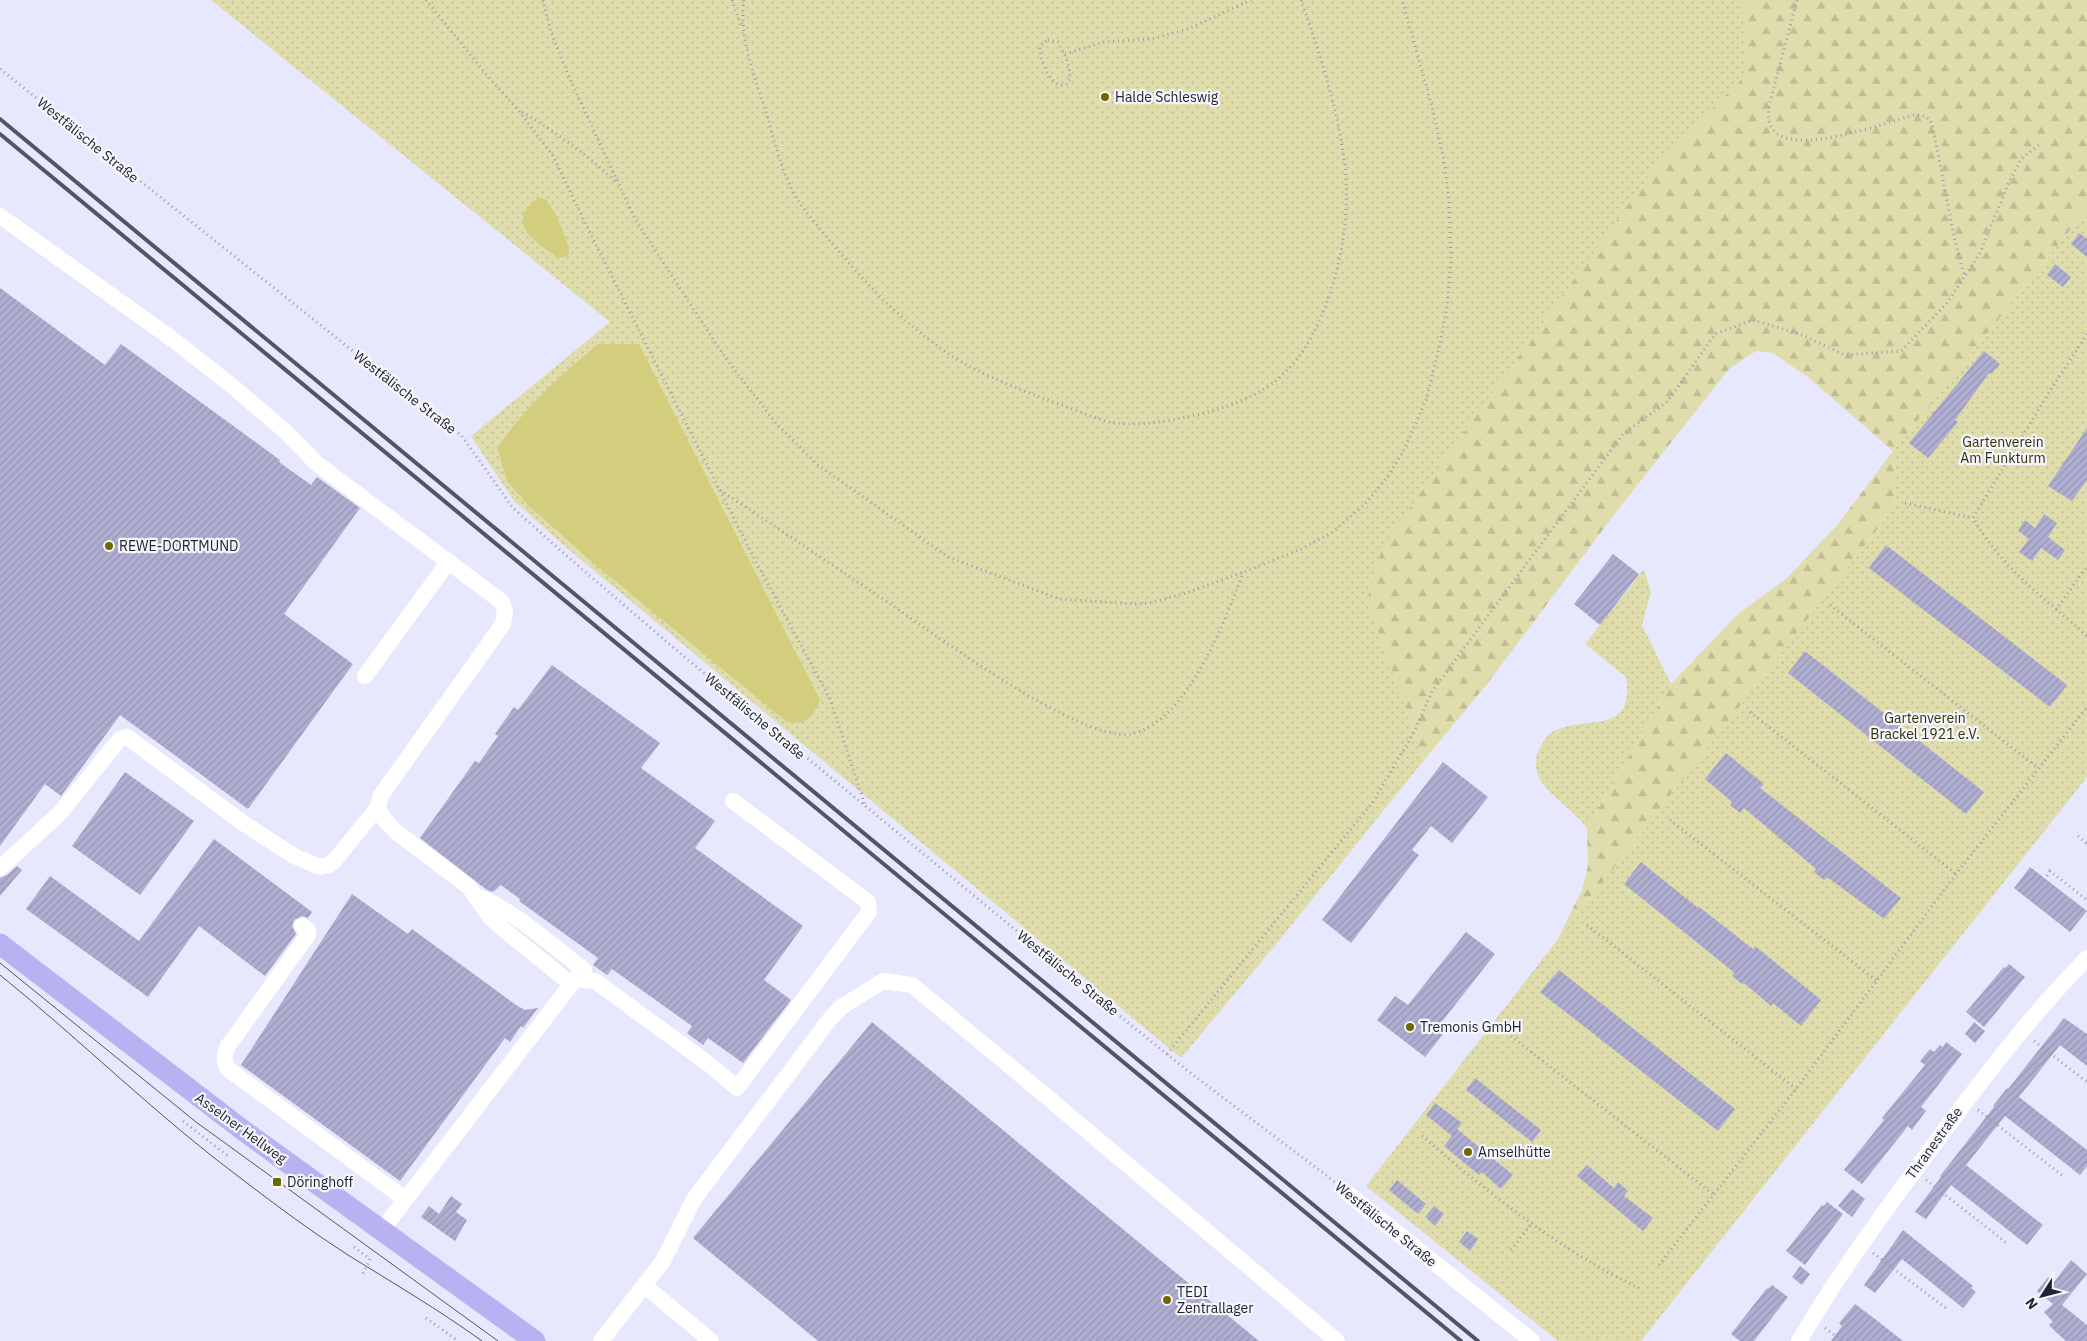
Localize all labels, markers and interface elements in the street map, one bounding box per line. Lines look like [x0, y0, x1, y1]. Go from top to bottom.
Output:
place label: Halde Schleswig [1115, 88, 1219, 106]
marker: Halde Schleswig [1099, 91, 1111, 103]
street label: Westfälische Straße [33, 93, 143, 187]
street label: Westfälische Straße [350, 346, 460, 438]
park label: Gartenverein Am Funkturm [1960, 433, 2046, 467]
place label: REWE-DORTMUND [119, 537, 238, 555]
marker: REWE-DORTMUND [103, 540, 115, 552]
street label: Westfälische Straße [701, 669, 809, 764]
park label: Gartenverein Brackel 1921 e.V. [1870, 709, 1980, 743]
street label: Westfälische Straße [1013, 926, 1123, 1020]
place label: Tremonis GmbH [1420, 1018, 1522, 1036]
marker: Tremonis GmbH [1404, 1021, 1416, 1033]
street label: Asselner Hellweg [192, 1089, 291, 1168]
street label: Thranestraße [1902, 1103, 1966, 1183]
place label: Amselhütte [1478, 1143, 1551, 1161]
marker: Amselhütte [1462, 1146, 1474, 1158]
place label: Döringhoff [287, 1173, 353, 1191]
marker: Döringhoff [271, 1176, 283, 1188]
street label: Westfälische Straße [1331, 1177, 1441, 1271]
north arrow [2017, 1271, 2067, 1321]
place label: TEDI Zentrallager [1177, 1283, 1253, 1317]
marker: TEDI Zentrallager [1161, 1294, 1173, 1306]
text: N [2021, 1294, 2042, 1313]

